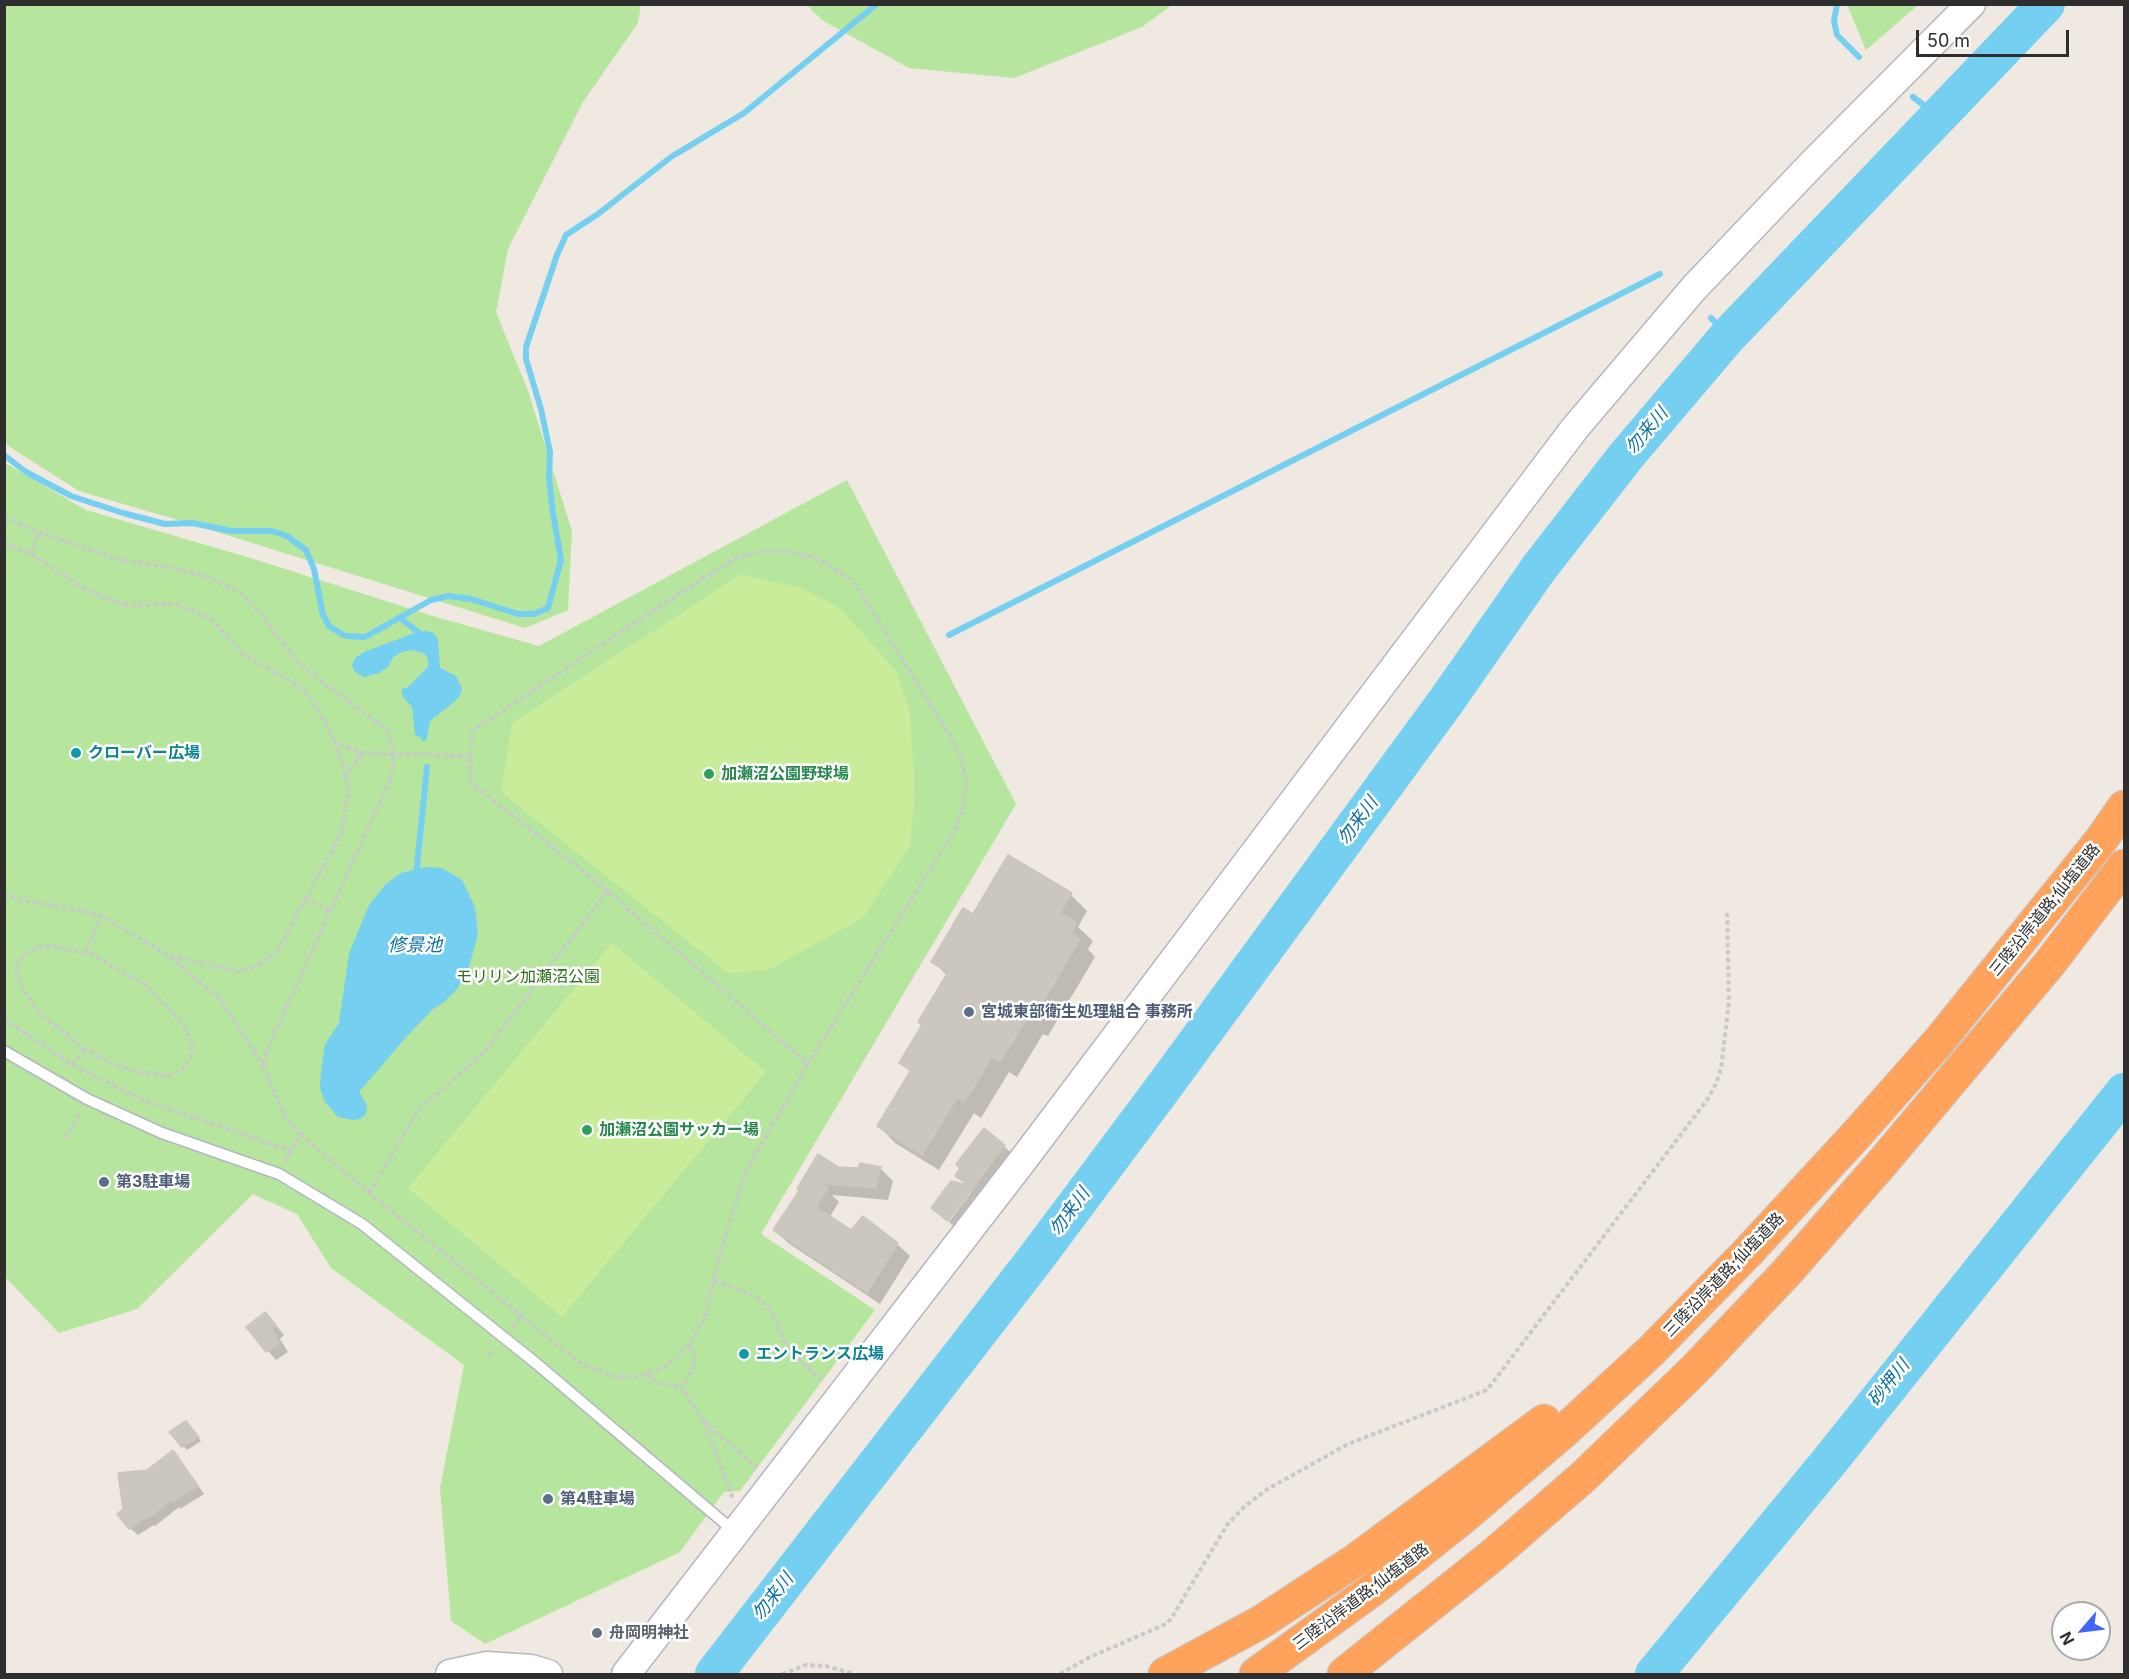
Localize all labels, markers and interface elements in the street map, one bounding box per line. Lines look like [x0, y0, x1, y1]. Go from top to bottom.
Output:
scale bar [1919, 18, 2072, 56]
text: 50 m [1927, 30, 1970, 51]
water label: 勿来川 [1621, 403, 1673, 459]
place label: クローバー広場 [88, 743, 200, 763]
marker: クローバー広場 [69, 746, 83, 760]
place label: 加瀬沼公園野球場 [721, 764, 849, 784]
marker: 加瀬沼公園野球場 [702, 767, 716, 781]
water label: 勿来川 [1333, 793, 1383, 849]
street label: 三陸沿岸道路;仙塩道路 [1986, 840, 2104, 980]
water label: 修景池 [388, 935, 442, 957]
park label: モリリン加瀬沼公園 [456, 967, 600, 987]
place label: 宮城東部衛生処理組合 事務所 [981, 1002, 1193, 1022]
marker: 宮城東部衛生処理組合 事務所 [962, 1005, 976, 1019]
place label: 加瀬沼公園サッカー場 [599, 1120, 759, 1140]
marker: 加瀬沼公園サッカー場 [580, 1123, 594, 1137]
place label: 第3駐車場 [116, 1172, 190, 1192]
marker: 第3駐車場 [97, 1175, 111, 1189]
water label: 勿来川 [1045, 1184, 1095, 1240]
street label: 三陸沿岸道路;仙塩道路 [1660, 1209, 1788, 1341]
place label: エントランス広場 [756, 1344, 884, 1364]
marker: エントランス広場 [737, 1347, 751, 1361]
water label: 砂押川 [1864, 1355, 1914, 1411]
place label: 第4駐車場 [560, 1489, 635, 1509]
marker: 第4駐車場 [541, 1492, 555, 1506]
street label: 三陸沿岸道路;仙塩道路 [1289, 1540, 1433, 1654]
water label: 勿来川 [748, 1569, 798, 1625]
north arrow [2051, 1601, 2111, 1661]
place label: 舟岡明神社 [609, 1623, 689, 1643]
marker: 舟岡明神社 [590, 1626, 604, 1640]
text: N [2055, 1628, 2079, 1649]

